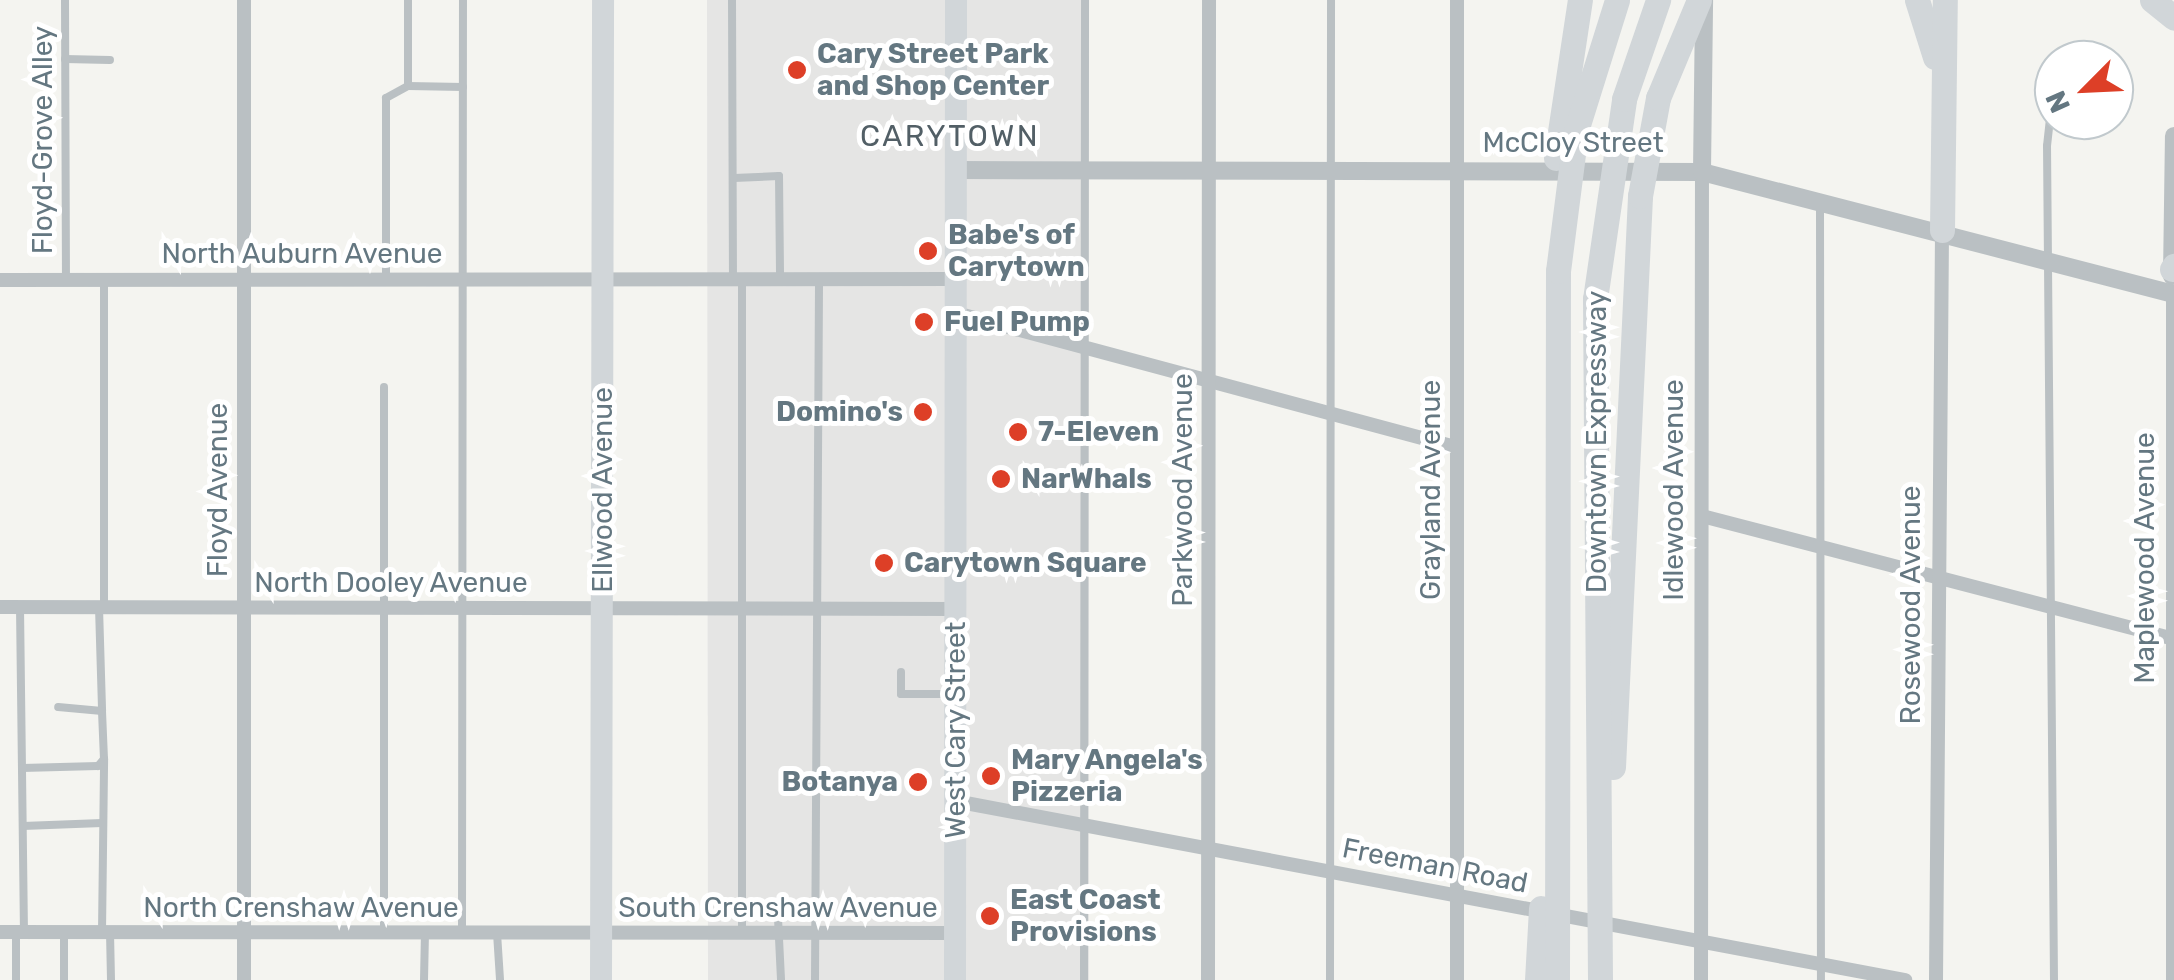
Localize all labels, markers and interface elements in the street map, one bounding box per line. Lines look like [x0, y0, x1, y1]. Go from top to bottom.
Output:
street label: Floyd-Grove Alley [26, 25, 60, 255]
place label: Cary Street Park and Shop Center [817, 37, 1049, 103]
north arrow [2034, 40, 2134, 140]
marker: Cary Street Park and Shop Center [786, 59, 808, 81]
text: N [2039, 86, 2077, 118]
district label: CARYTOWN [860, 118, 1040, 154]
street label: McCloy Street [1482, 126, 1664, 160]
place label: Babe's of Carytown [948, 218, 1085, 284]
street label: North Auburn Avenue [161, 237, 443, 271]
marker: Babe's of Carytown [917, 240, 939, 262]
street label: Downtown Expressway [1580, 291, 1614, 593]
place label: Fuel Pump [944, 305, 1090, 339]
marker: Fuel Pump [913, 311, 935, 333]
street label: Parkwood Avenue [1166, 373, 1200, 607]
street label: Idlewood Avenue [1657, 379, 1691, 601]
street label: Grayland Avenue [1414, 380, 1448, 600]
street label: Ellwood Avenue [586, 387, 620, 593]
place label: Domino's [776, 395, 903, 429]
marker: Domino's [912, 401, 934, 423]
street label: Floyd Avenue [201, 402, 235, 578]
place label: 7-Eleven [1038, 415, 1159, 449]
marker: 7-Eleven [1007, 421, 1029, 443]
street label: Maplewood Avenue [2128, 432, 2162, 684]
place label: NarWhals [1021, 462, 1152, 496]
marker: NarWhals [990, 468, 1012, 490]
street label: Rosewood Avenue [1894, 485, 1928, 725]
place label: Carytown Square [904, 546, 1147, 580]
marker: Carytown Square [873, 552, 895, 574]
street label: North Dooley Avenue [254, 566, 528, 600]
street label: West Cary Street [939, 621, 973, 839]
place label: Mary Angela's Pizzeria [1011, 743, 1204, 809]
place label: Botanya [782, 765, 898, 799]
marker: Mary Angela's Pizzeria [980, 765, 1002, 787]
marker: Botanya [907, 771, 929, 793]
street label: Freeman Road [1339, 832, 1531, 900]
place label: East Coast Provisions [1010, 883, 1161, 949]
street label: North Crenshaw Avenue [143, 891, 459, 925]
street label: South Crenshaw Avenue [618, 891, 938, 925]
marker: East Coast Provisions [979, 905, 1001, 927]

